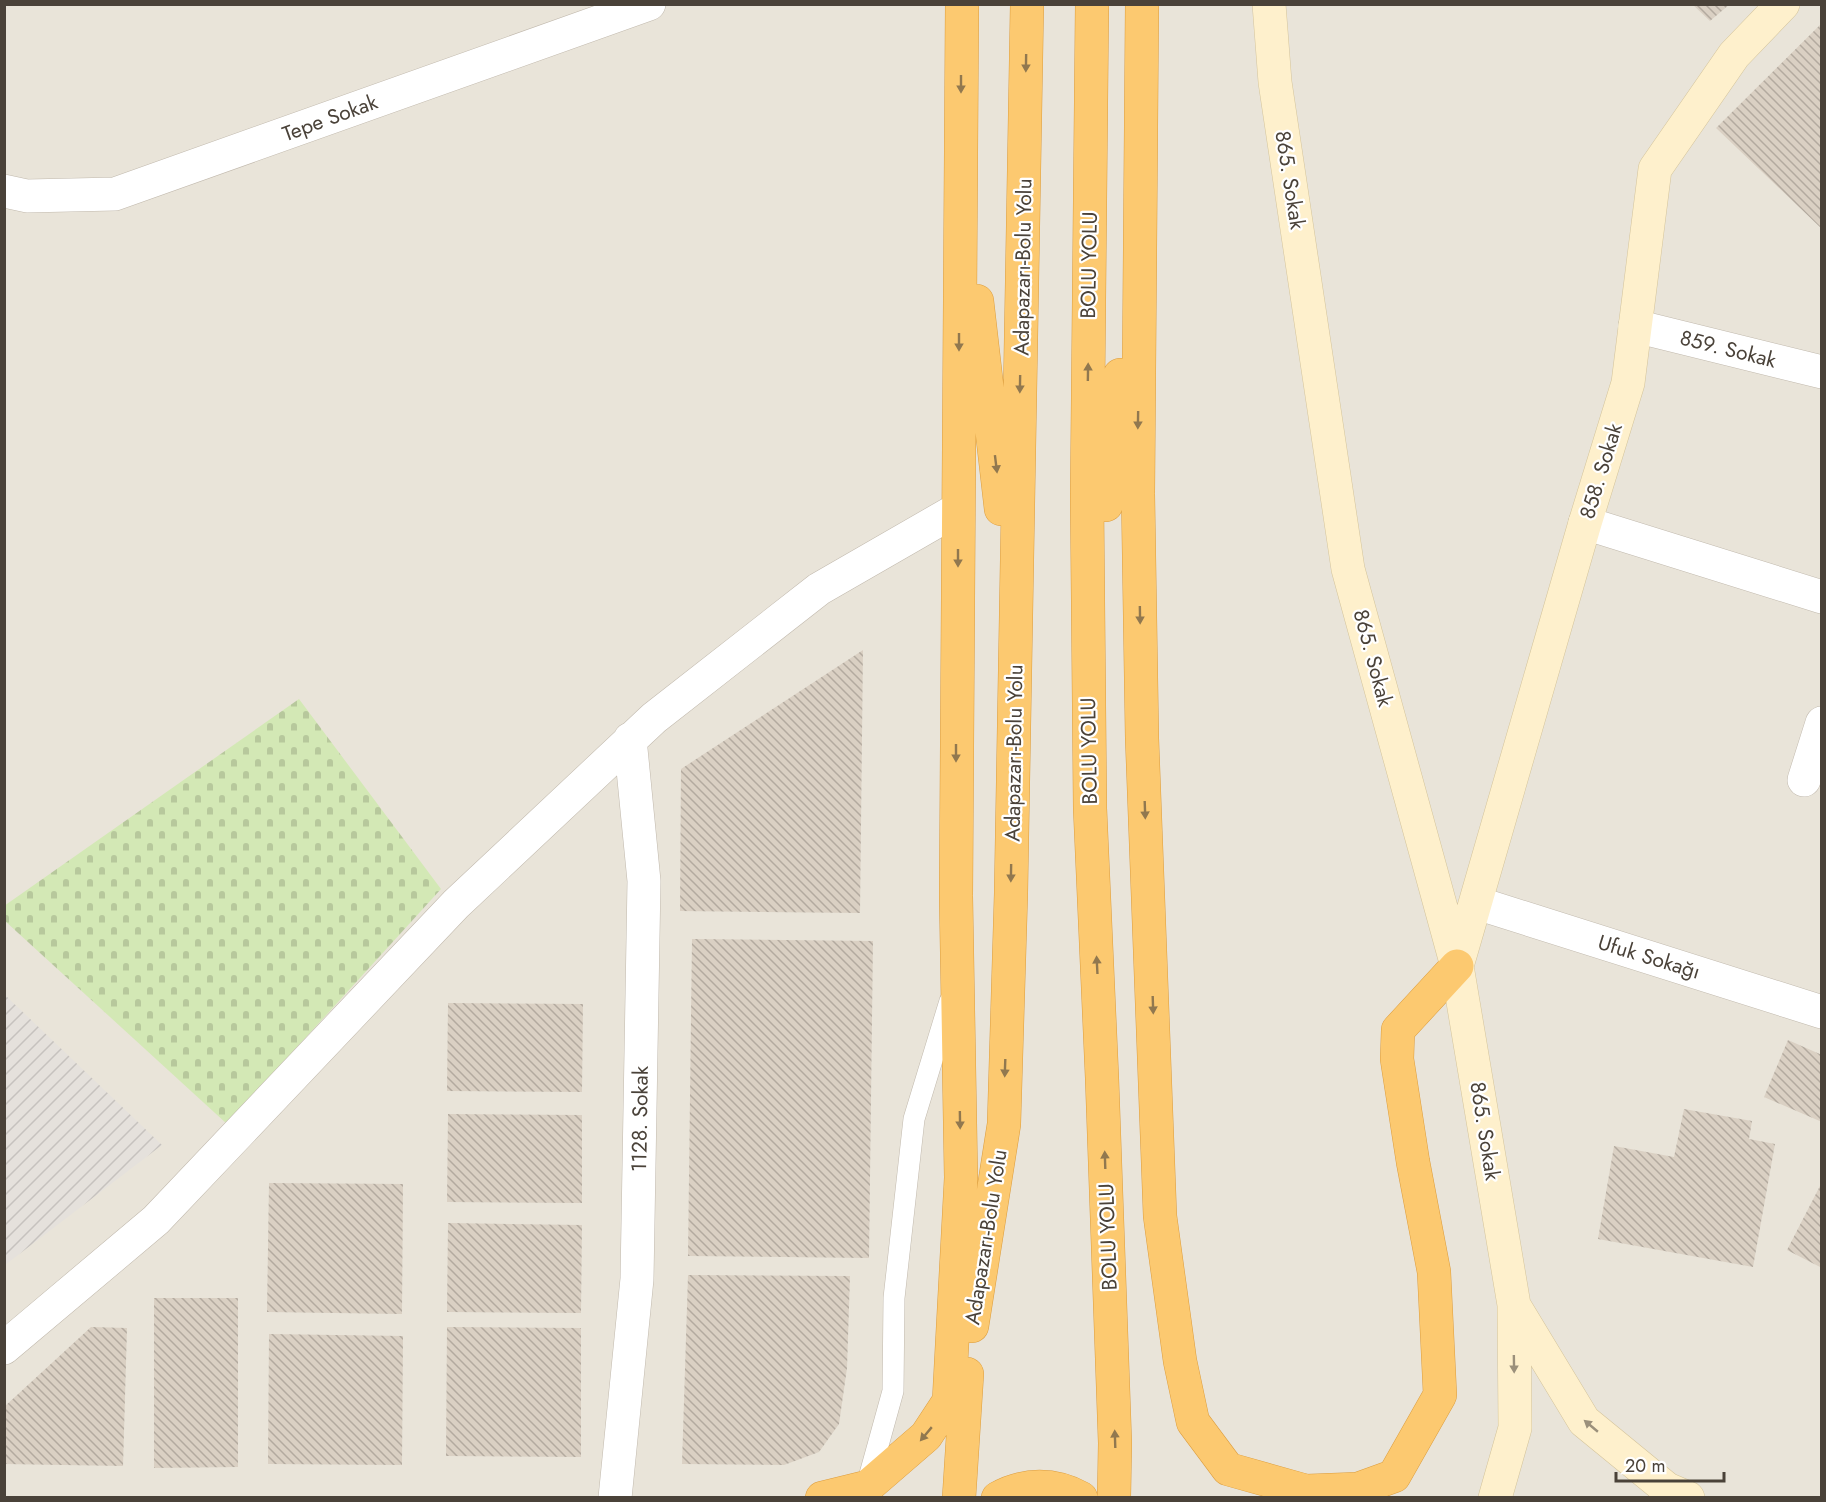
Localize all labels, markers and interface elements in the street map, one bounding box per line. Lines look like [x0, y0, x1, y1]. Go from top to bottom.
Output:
one-way arrow [1022, 53, 1031, 72]
one-way arrow [956, 74, 966, 93]
street label: Tepe Sokak [278, 87, 382, 149]
street label: 865. Sokak [1267, 128, 1313, 232]
street label: Adapazarı-Bolu Yolu [1006, 178, 1040, 356]
street label: BOLU YOLU [1073, 211, 1105, 319]
street label: 859. Sokak [1677, 323, 1780, 376]
one-way arrow [954, 332, 964, 351]
one-way arrow [1083, 362, 1093, 381]
one-way arrow [1016, 374, 1025, 393]
one-way arrow [1133, 410, 1143, 429]
street label: 858. Sokak [1572, 419, 1630, 523]
one-way arrow [991, 455, 1001, 474]
one-way arrow [953, 548, 963, 567]
one-way arrow [1135, 605, 1144, 624]
street label: 865. Sokak [1346, 606, 1401, 711]
street label: Adapazarı-Bolu Yolu [997, 664, 1031, 842]
street label: BOLU YOLU [1073, 697, 1105, 805]
one-way arrow [952, 743, 961, 762]
one-way arrow [1140, 800, 1149, 819]
one-way arrow [1006, 863, 1016, 882]
street label: Ufuk Sokağı [1594, 927, 1704, 987]
one-way arrow [1092, 956, 1101, 975]
one-way arrow [1148, 995, 1157, 1014]
one-way arrow [1001, 1058, 1010, 1077]
street label: 1128. Sokak [624, 1065, 656, 1172]
street label: 865. Sokak [1462, 1079, 1508, 1183]
one-way arrow [955, 1111, 965, 1130]
street label: Adapazarı-Bolu Yolu [957, 1147, 1015, 1327]
one-way arrow [1100, 1151, 1110, 1170]
street label: BOLU YOLU [1091, 1183, 1125, 1291]
one-way arrow [1510, 1354, 1519, 1373]
one-way arrow [1584, 1420, 1599, 1433]
one-way arrow [920, 1426, 933, 1442]
one-way arrow [1110, 1430, 1120, 1449]
scale bar [1616, 1445, 1724, 1483]
text: 20 m [1625, 1453, 1665, 1479]

